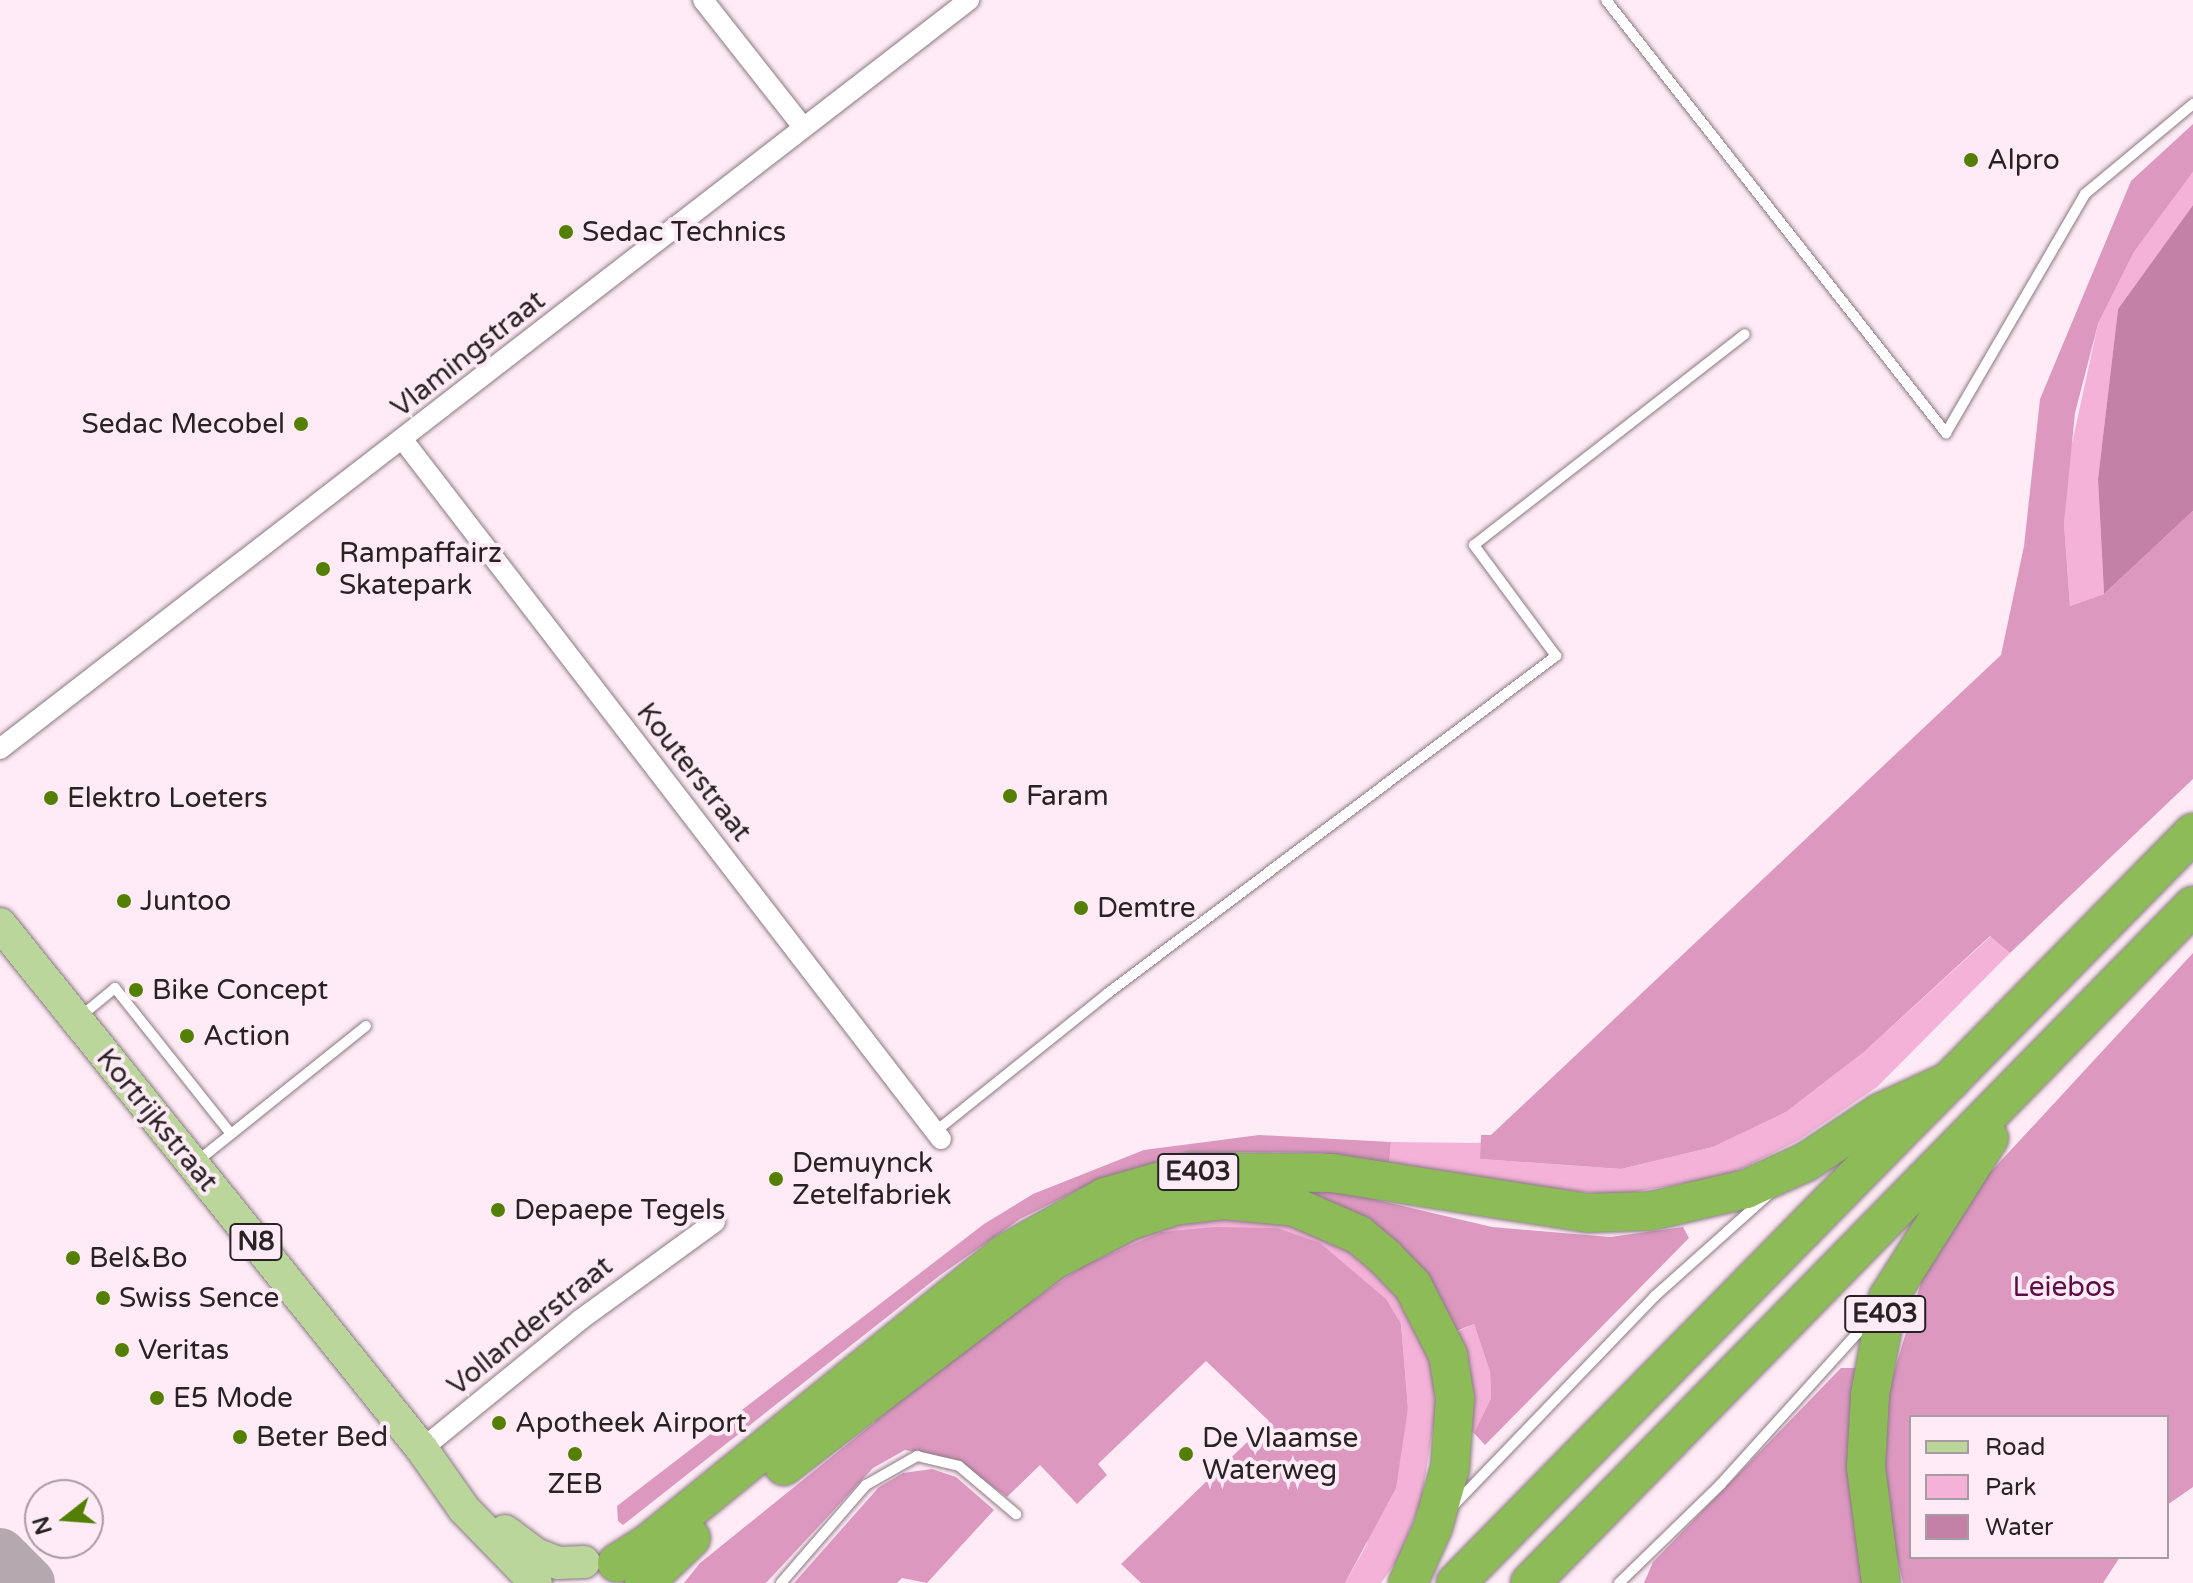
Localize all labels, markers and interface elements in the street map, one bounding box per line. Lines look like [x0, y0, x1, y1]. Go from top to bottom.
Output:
place label: Alpro [1987, 143, 2060, 177]
marker: Alpro [1962, 151, 1980, 169]
place label: Sedac Technics [582, 215, 786, 249]
marker: Sedac Technics [557, 223, 575, 241]
street label: Vlamingstraat [384, 284, 552, 424]
place label: Sedac Mecobel [81, 407, 285, 441]
marker: Sedac Mecobel [292, 415, 310, 433]
place label: Rampaffairz Skatepark [339, 536, 502, 602]
marker: Rampaffairz Skatepark [314, 560, 332, 578]
street label: Kouterstraat [630, 696, 758, 848]
place label: Faram [1026, 779, 1109, 813]
place label: Elektro Loeters [67, 781, 268, 815]
marker: Faram [1001, 787, 1019, 805]
marker: Elektro Loeters [42, 789, 60, 807]
place label: Juntoo [140, 884, 231, 918]
place label: Demtre [1097, 891, 1196, 925]
marker: Juntoo [115, 892, 133, 910]
marker: Demtre [1072, 899, 1090, 917]
place label: Bike Concept [152, 973, 328, 1007]
marker: Bike Concept [127, 981, 145, 999]
place label: Action [203, 1019, 290, 1053]
marker: Action [178, 1027, 196, 1045]
street label: Kortrijkstraat [89, 1042, 225, 1198]
place label: Demuynck Zetelfabriek [792, 1146, 951, 1212]
road number: E403 [1156, 1150, 1240, 1194]
marker: Demuynck Zetelfabriek [767, 1170, 785, 1188]
place label: Depaepe Tegels [514, 1193, 725, 1227]
marker: Depaepe Tegels [489, 1201, 507, 1219]
road number: N8 [228, 1220, 284, 1264]
place label: Bel&Bo [89, 1241, 188, 1275]
marker: Bel&Bo [64, 1249, 82, 1267]
street label: Vollanderstraat [441, 1249, 619, 1403]
park label: Leiebos [2013, 1270, 2115, 1304]
place label: Swiss Sence [119, 1281, 279, 1315]
marker: Swiss Sence [94, 1289, 112, 1307]
road number: E403 [1843, 1292, 1927, 1336]
place label: Veritas [138, 1333, 229, 1367]
marker: Veritas [113, 1341, 131, 1359]
place label: E5 Mode [173, 1381, 293, 1415]
marker: E5 Mode [148, 1389, 166, 1407]
place label: Apotheek Airport [515, 1406, 747, 1440]
marker: Apotheek Airport [490, 1414, 508, 1432]
legend [1909, 1415, 2169, 1559]
place label: Beter Bed [256, 1420, 388, 1454]
place label: De Vlaamse Waterweg [1202, 1421, 1358, 1487]
marker: Beter Bed [231, 1428, 249, 1446]
text: Road [1985, 1433, 2045, 1462]
marker: ZEB [566, 1445, 584, 1463]
marker: De Vlaamse Waterweg [1177, 1445, 1195, 1463]
place label: ZEB [547, 1467, 603, 1501]
text: Park [1985, 1473, 2036, 1502]
north arrow [24, 1479, 104, 1559]
text: N [28, 1513, 58, 1538]
text: Water [1985, 1513, 2053, 1542]

